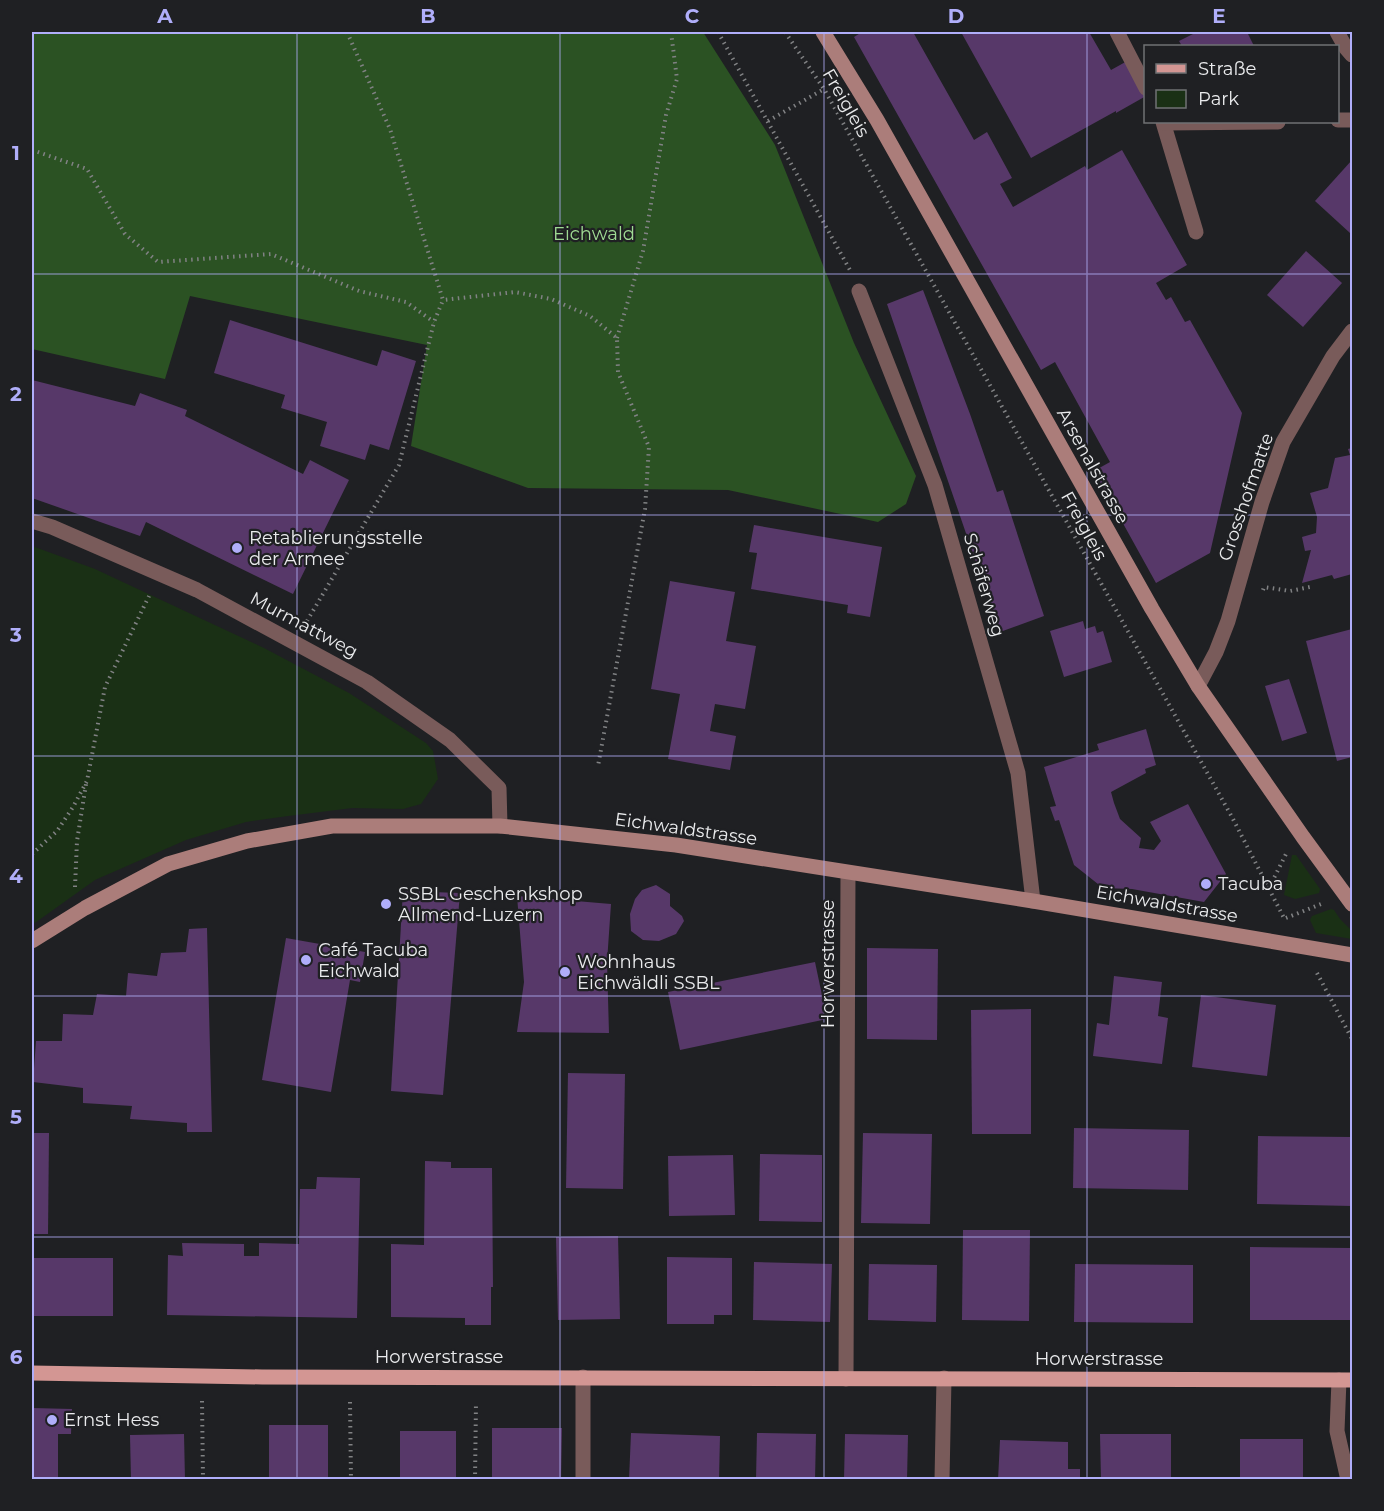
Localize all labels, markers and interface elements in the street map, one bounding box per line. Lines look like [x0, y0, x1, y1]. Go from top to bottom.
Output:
text: A [156, 4, 173, 28]
text: B [420, 4, 436, 28]
text: C [685, 4, 700, 28]
text: D [948, 4, 964, 28]
text: E [1212, 4, 1226, 28]
legend [1144, 45, 1339, 123]
text: Straße [1198, 58, 1257, 80]
street label: Freigleis [818, 65, 875, 141]
text: Park [1198, 88, 1239, 110]
text: 1 [12, 141, 20, 165]
park label: Eichwald [553, 223, 635, 245]
text: 2 [10, 382, 22, 406]
street label: Arsenalstrasse [1052, 404, 1134, 528]
street label: Grosshofmatte [1214, 430, 1278, 564]
street label: Freigleis [1056, 488, 1112, 565]
place label: Retablierungsstelle der Armee [249, 527, 423, 570]
street label: Schäferweg [959, 531, 1009, 639]
marker: Retablierungsstelle der Armee [230, 541, 244, 555]
street label: Murmattweg [246, 587, 362, 663]
text: 3 [9, 623, 22, 647]
street label: Eichwaldstrasse [613, 808, 759, 850]
text: 4 [9, 864, 23, 888]
place label: Tacuba [1218, 873, 1283, 895]
marker: Tacuba [1199, 877, 1213, 891]
street label: Eichwaldstrasse [1094, 881, 1240, 927]
place label: SSBL Geschenkshop Allmend-Luzern [398, 883, 583, 926]
marker: SSBL Geschenkshop Allmend-Luzern [379, 897, 393, 911]
street label: Horwerstrasse [817, 900, 839, 1028]
place label: Café Tacuba Eichwald [318, 939, 428, 982]
place label: Wohnhaus Eichwäldli SSBL [577, 951, 720, 994]
marker: Café Tacuba Eichwald [299, 953, 313, 967]
marker: Wohnhaus Eichwäldli SSBL [558, 965, 572, 979]
text: 5 [10, 1105, 22, 1129]
text: 6 [10, 1345, 23, 1369]
street label: Horwerstrasse [375, 1346, 503, 1368]
street label: Horwerstrasse [1035, 1348, 1163, 1370]
place label: Ernst Hess [64, 1409, 159, 1431]
marker: Ernst Hess [45, 1413, 59, 1427]

